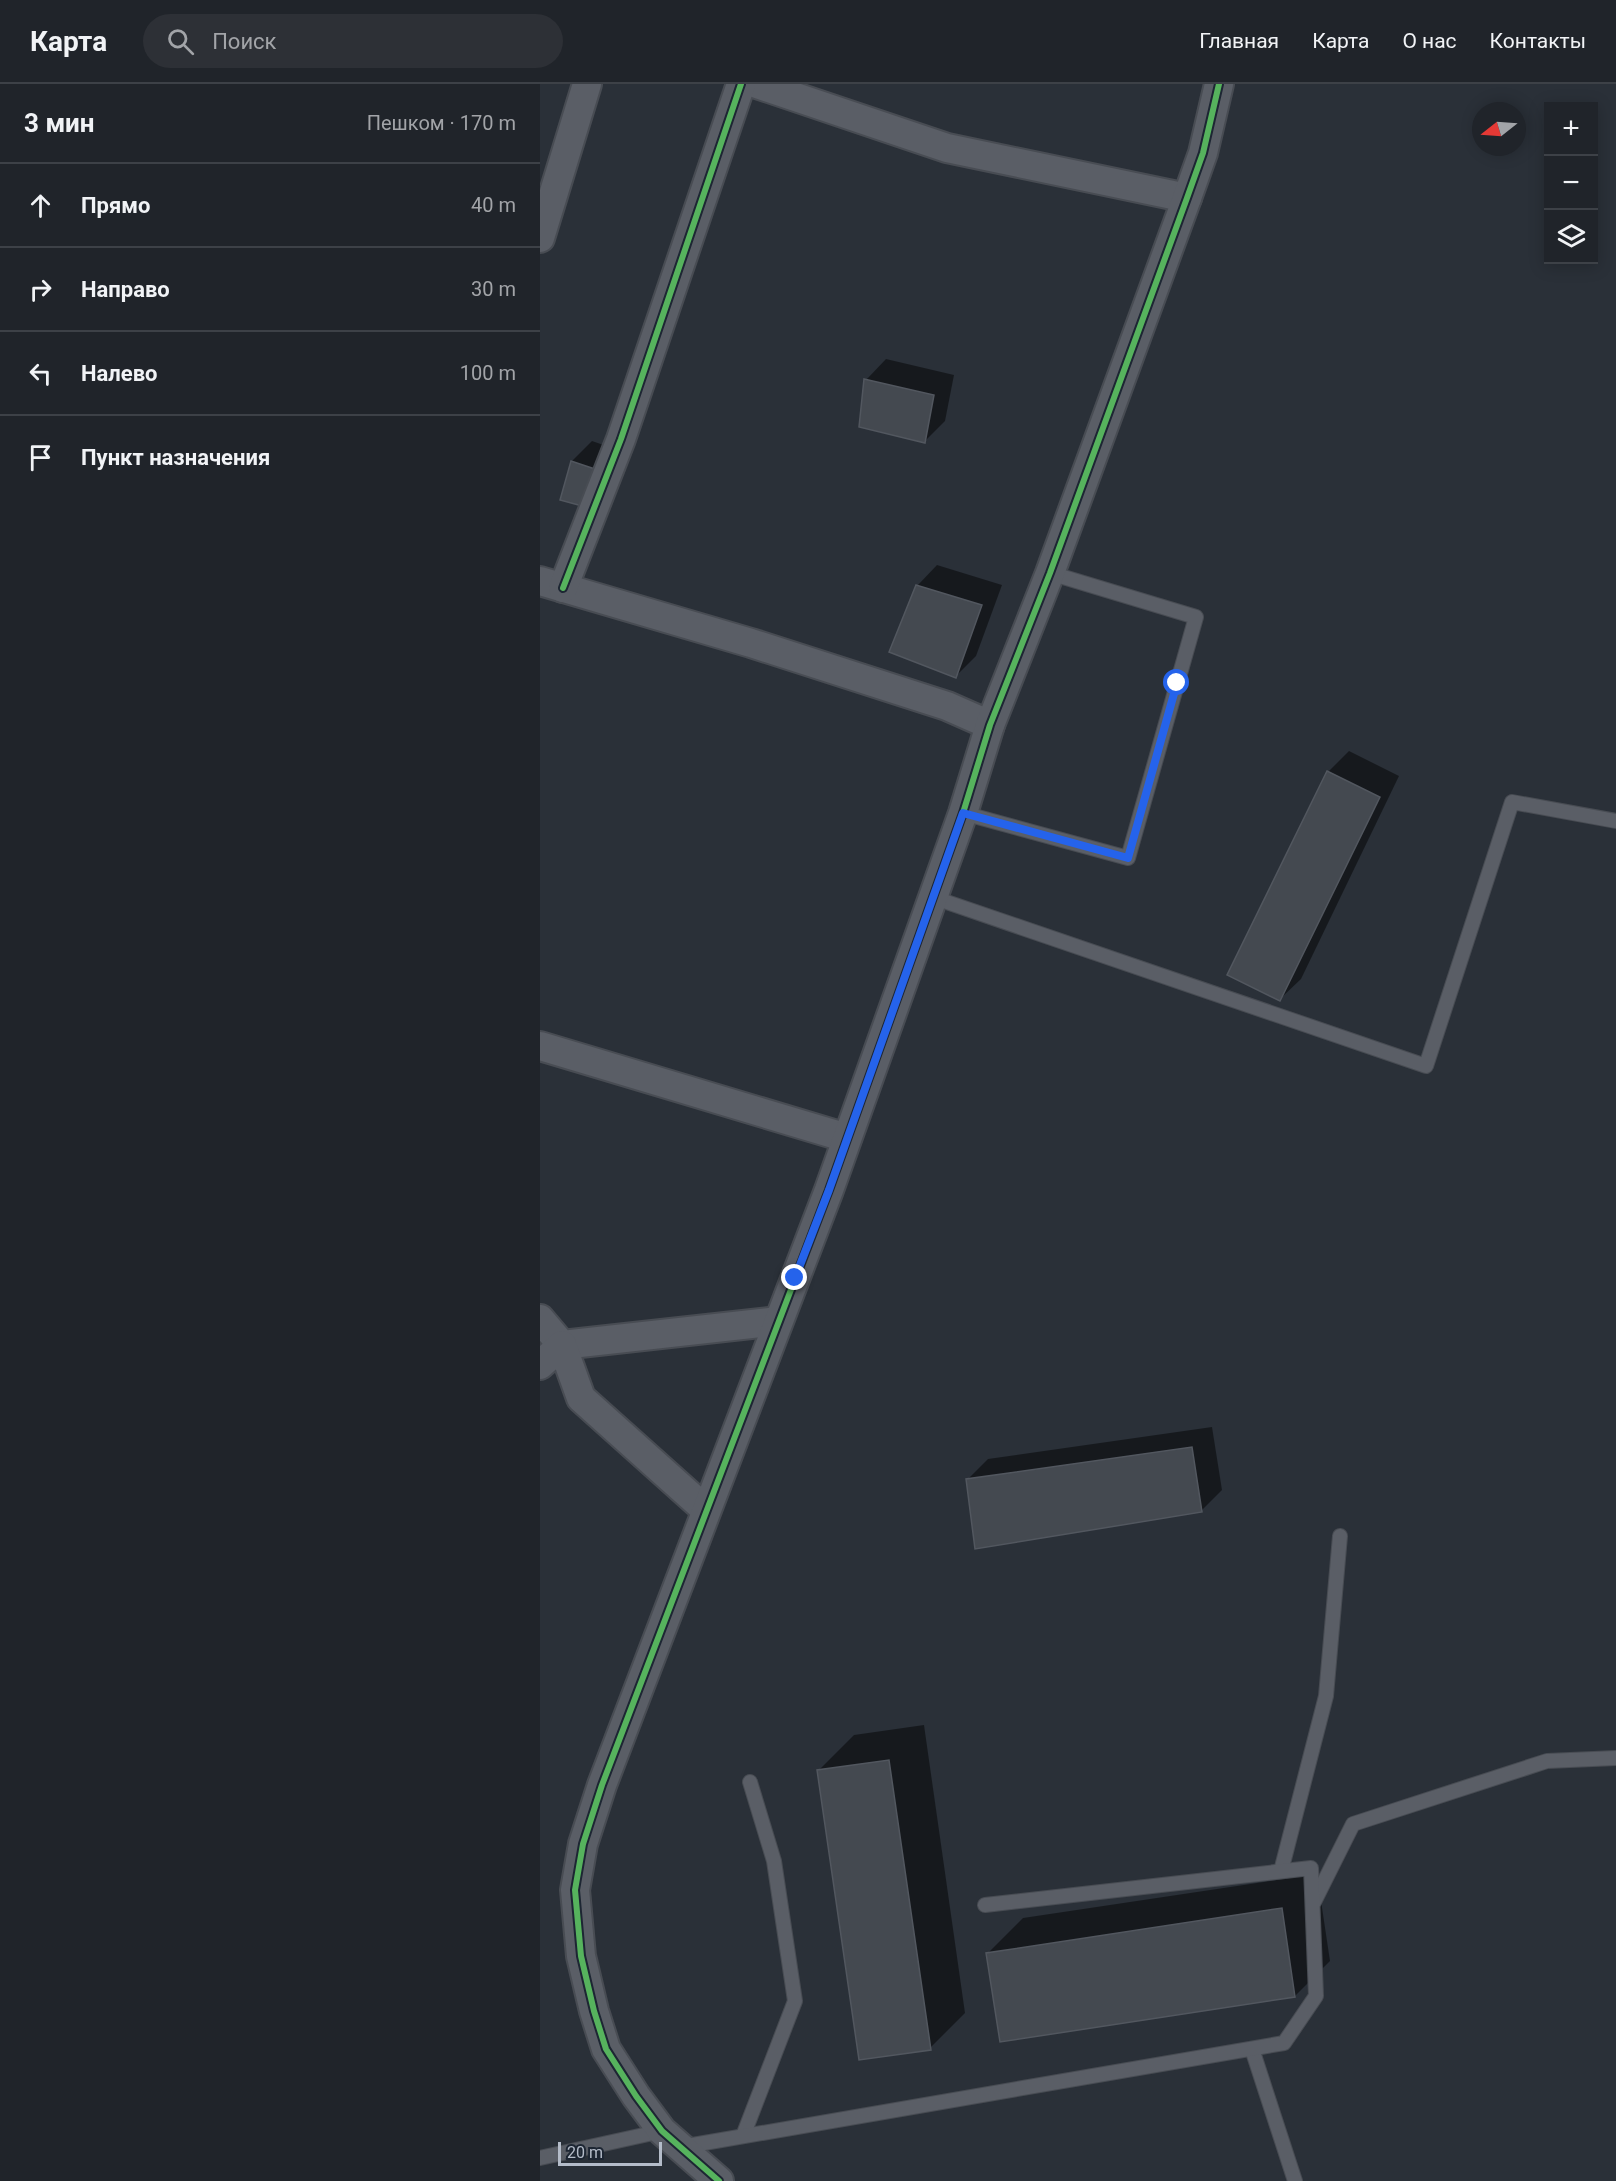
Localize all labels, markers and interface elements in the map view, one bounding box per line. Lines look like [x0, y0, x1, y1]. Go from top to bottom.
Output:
search box [143, 14, 563, 68]
text: Карта [30, 25, 107, 58]
icon: search [164, 25, 197, 58]
text: Поиск [212, 29, 277, 54]
text: Главная [1199, 29, 1279, 53]
text: Карта [1312, 29, 1369, 53]
text: О нас [1402, 29, 1457, 53]
text: Контакты [1490, 29, 1586, 53]
north arrow [1472, 102, 1526, 156]
map controls [1544, 102, 1598, 264]
button: + [1544, 102, 1598, 156]
text: 3 мин [24, 108, 95, 138]
text: Пешком · 170 m [367, 111, 516, 135]
button: − [1544, 156, 1598, 210]
icon: ahead [24, 189, 57, 222]
text: Прямо [81, 193, 150, 218]
text: 40 m [471, 193, 516, 217]
button: layers [1544, 210, 1598, 264]
icon: right [24, 273, 57, 306]
text: Направо [81, 277, 170, 302]
text: 30 m [471, 277, 516, 301]
icon: left [24, 357, 57, 390]
text: Налево [81, 361, 158, 386]
text: 100 m [460, 361, 516, 385]
icon: arrive [24, 441, 57, 474]
text: Пункт назначения [81, 445, 270, 470]
route start [1163, 669, 1189, 695]
route end [781, 1264, 807, 1290]
scale bar [558, 2139, 662, 2166]
text: 20 m [567, 2143, 603, 2162]

